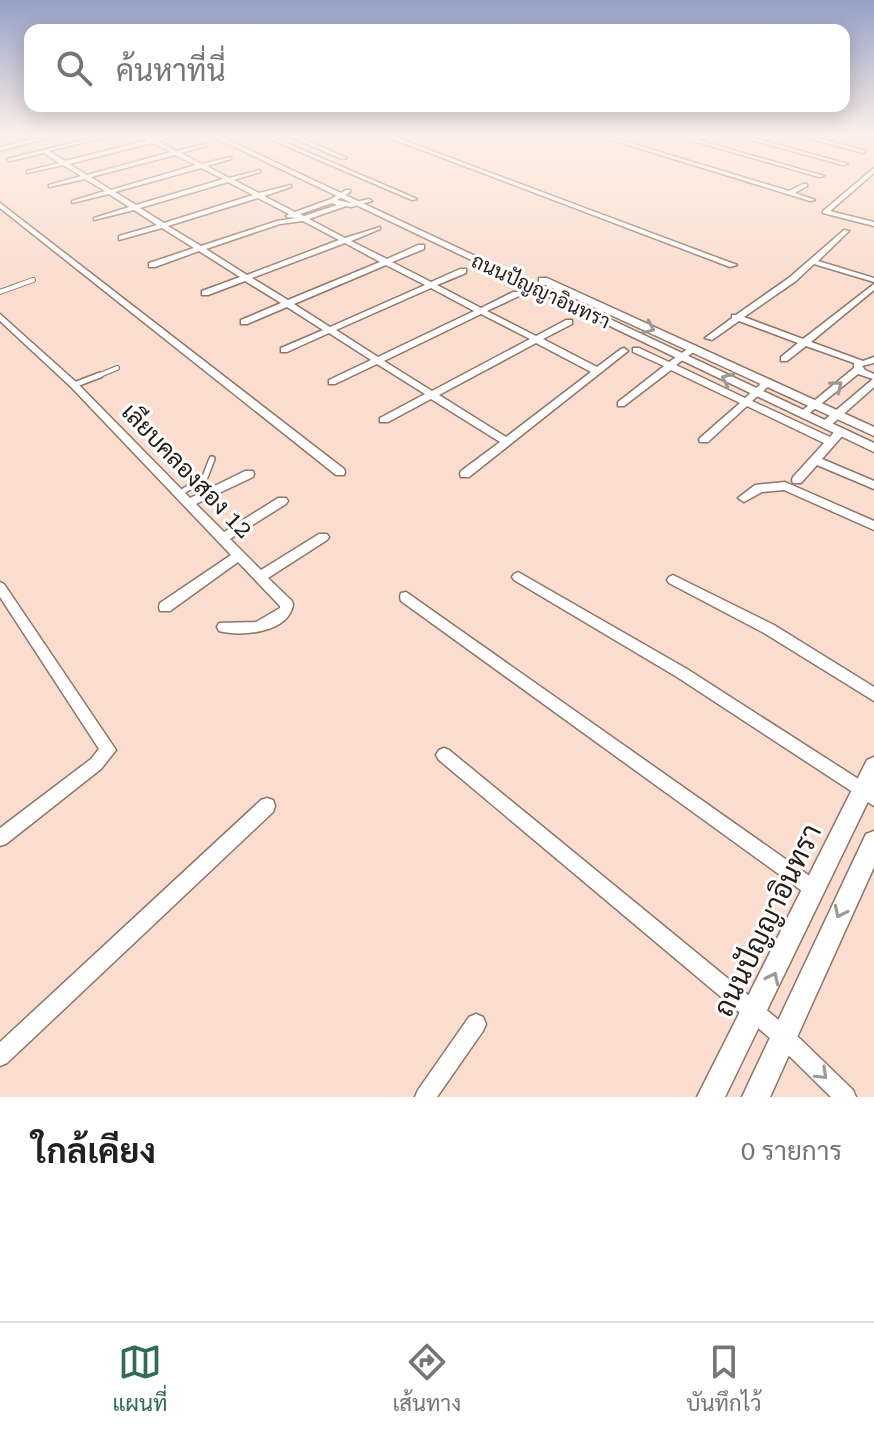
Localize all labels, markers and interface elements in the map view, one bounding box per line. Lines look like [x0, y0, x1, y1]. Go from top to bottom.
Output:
search box [24, 24, 850, 112]
icon: search [52, 46, 96, 90]
text: ค้นหาที่นี่ [116, 53, 226, 88]
street label: ถนนปัญญาอินทรา [468, 248, 614, 334]
one-way arrow [641, 318, 656, 334]
one-way arrow [721, 373, 736, 389]
one-way arrow [828, 381, 842, 396]
street label: เลียบคลองสอง 12 [116, 397, 259, 544]
street label: ถนนปัญญาอินทรา [707, 819, 829, 1022]
one-way arrow [834, 904, 850, 919]
one-way arrow [763, 971, 779, 986]
one-way arrow [813, 1064, 827, 1079]
text: ใกล้เคียง [32, 1131, 156, 1171]
text: 0 รายการ [741, 1136, 842, 1166]
tab: แผนที่ [113, 1340, 167, 1416]
tab: เส้นทาง [392, 1340, 461, 1416]
tab: บันทึกไว้ [686, 1340, 761, 1416]

